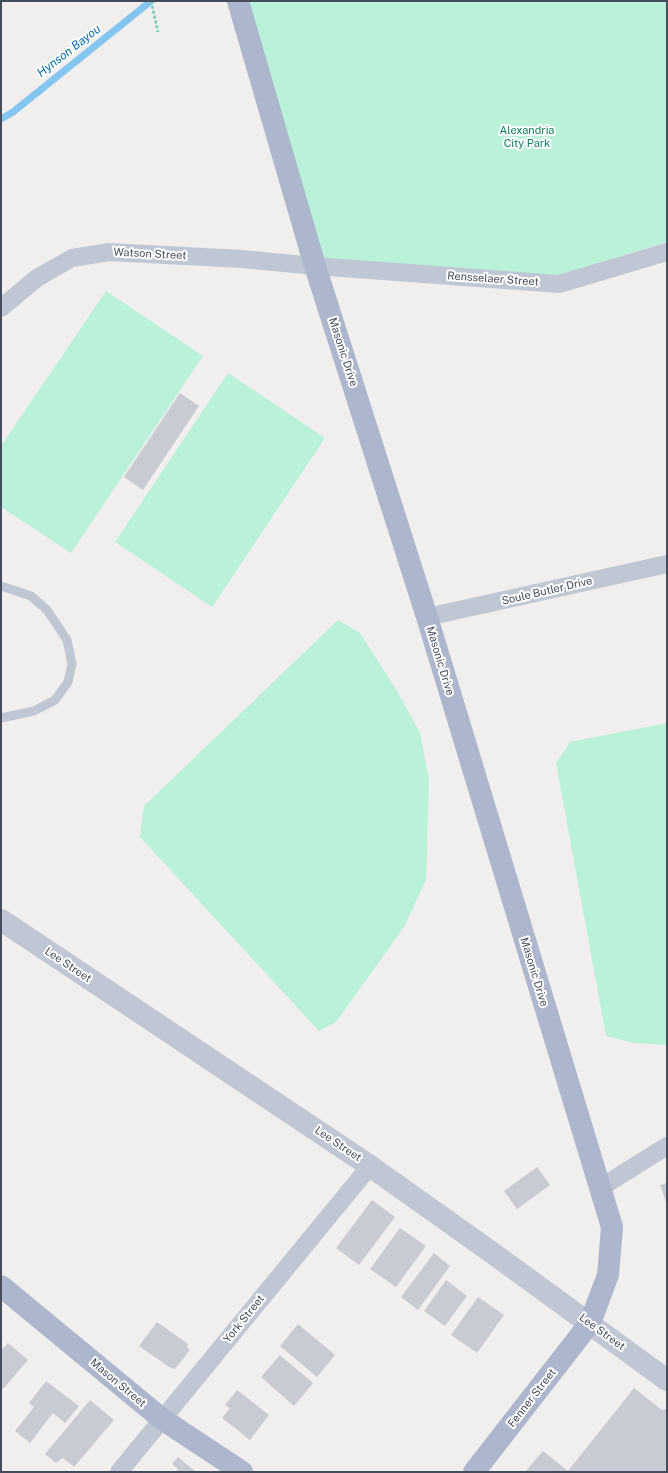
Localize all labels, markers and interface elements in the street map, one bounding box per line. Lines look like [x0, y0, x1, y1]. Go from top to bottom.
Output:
water label: Hynson Bayou [34, 22, 104, 80]
park label: Alexandria City Park [500, 124, 554, 150]
street label: Watson Street [113, 245, 187, 263]
street label: Rensselaer Street [447, 269, 539, 289]
street label: Masonic Drive [326, 316, 360, 388]
street label: Soule Butler Drive [500, 574, 594, 608]
street label: Masonic Drive [423, 625, 457, 697]
street label: Masonic Drive [517, 936, 551, 1008]
street label: Lee Street [42, 945, 94, 985]
street label: Lee Street [312, 1124, 364, 1164]
street label: York Street [221, 1293, 267, 1345]
street label: Lee Street [577, 1311, 627, 1353]
street label: Mason Street [87, 1356, 149, 1410]
street label: Fenner Street [505, 1366, 559, 1430]

